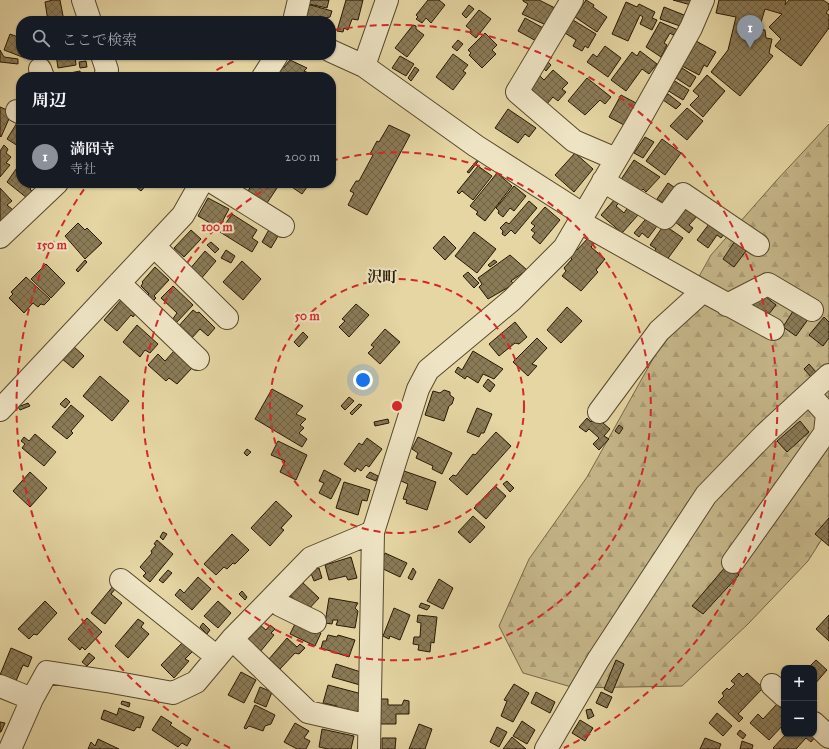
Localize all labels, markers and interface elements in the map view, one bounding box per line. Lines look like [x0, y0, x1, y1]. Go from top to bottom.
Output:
pin: 1 [737, 15, 763, 48]
search box [16, 16, 336, 60]
icon: search [30, 27, 52, 49]
text: ここで検索 [62, 31, 137, 49]
text: 周辺 [32, 90, 66, 111]
text: 満冏寺 [70, 140, 115, 158]
text: 1 [42, 149, 48, 165]
text: 200 m [285, 149, 320, 165]
text: 寺社 [70, 161, 96, 177]
text: 100 m [201, 220, 234, 234]
text: 150 m [37, 238, 68, 252]
district label: 沢町 [367, 268, 397, 286]
text: 50 m [294, 309, 321, 323]
your location [353, 370, 373, 390]
centre of rings [390, 399, 404, 413]
map controls [781, 665, 817, 737]
button: + [781, 665, 817, 701]
button: − [781, 701, 817, 737]

